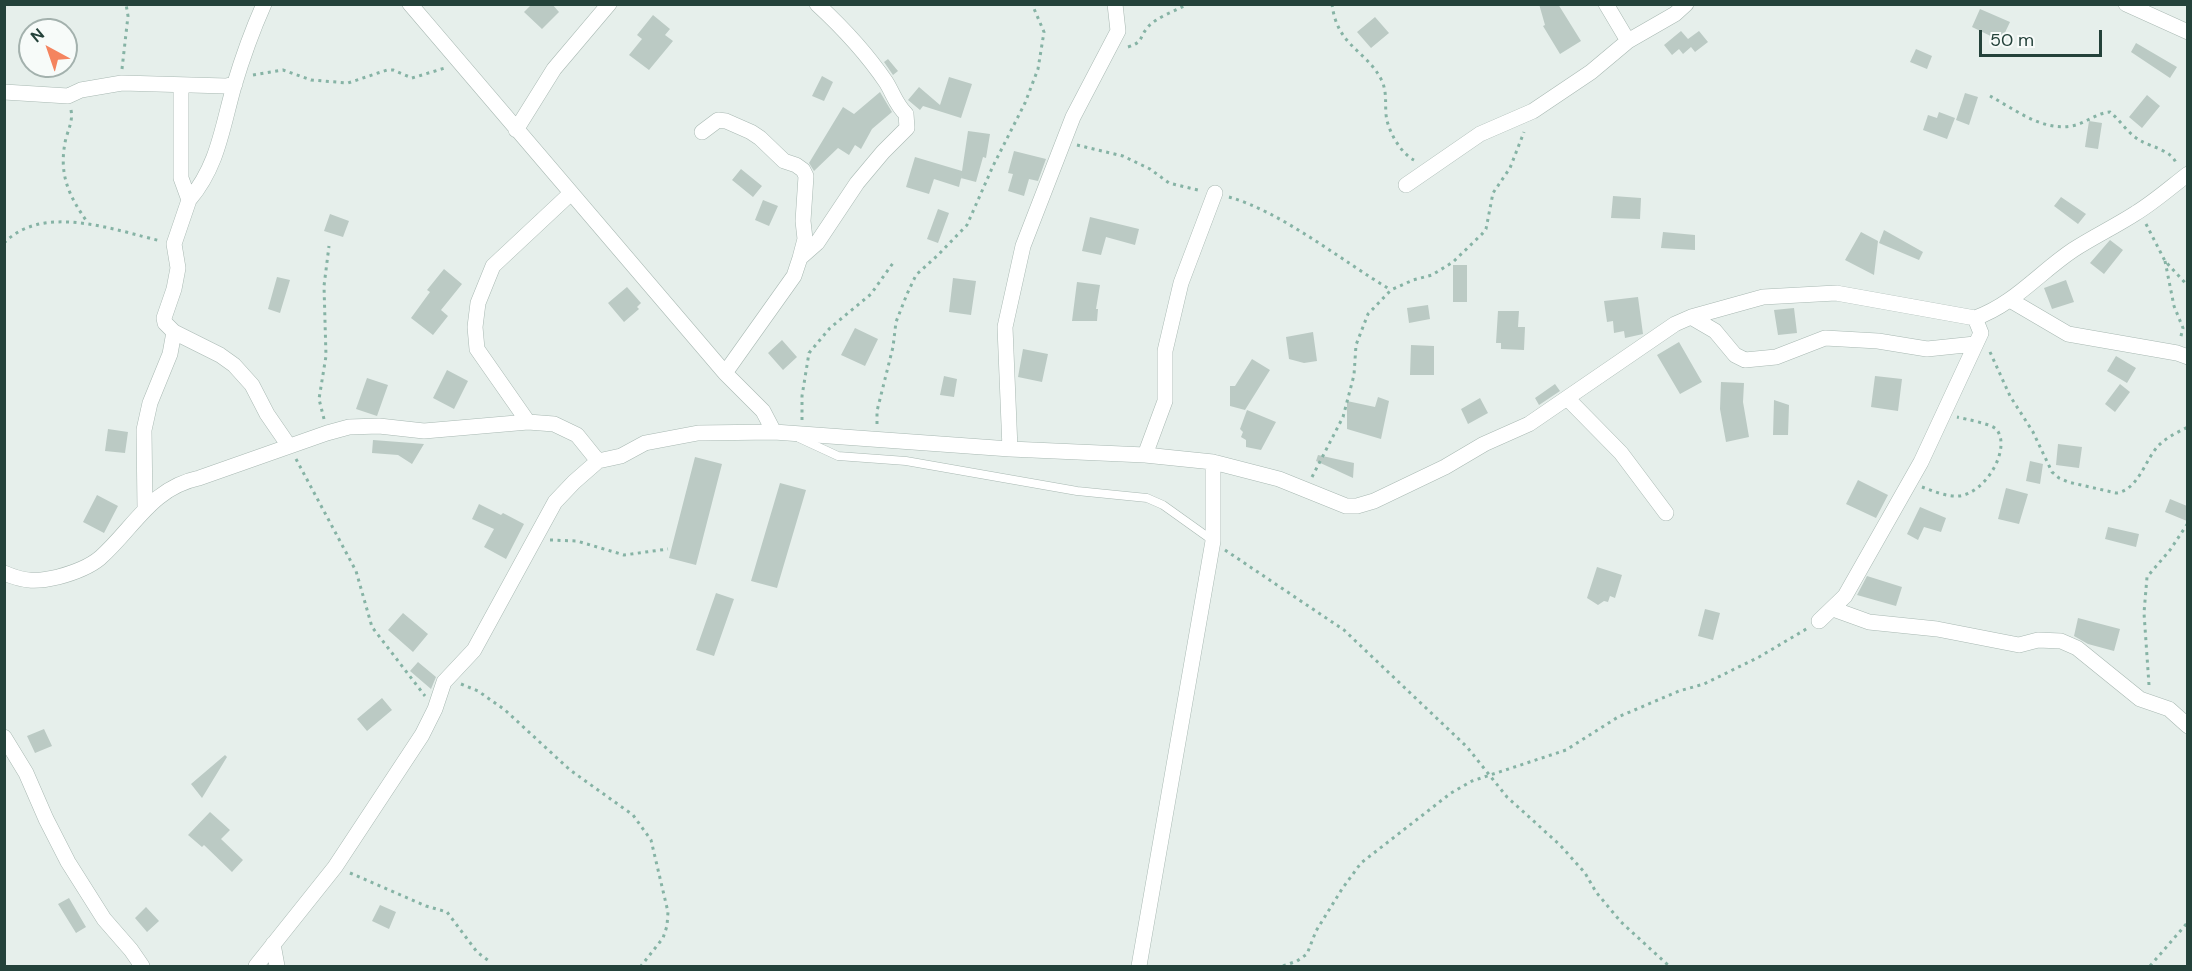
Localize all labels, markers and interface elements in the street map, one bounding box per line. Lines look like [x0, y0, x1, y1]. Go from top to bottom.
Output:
north arrow [18, 18, 78, 78]
scale bar [1982, 18, 2105, 56]
text: N [26, 24, 49, 47]
text: 50 m [1990, 28, 2034, 52]

